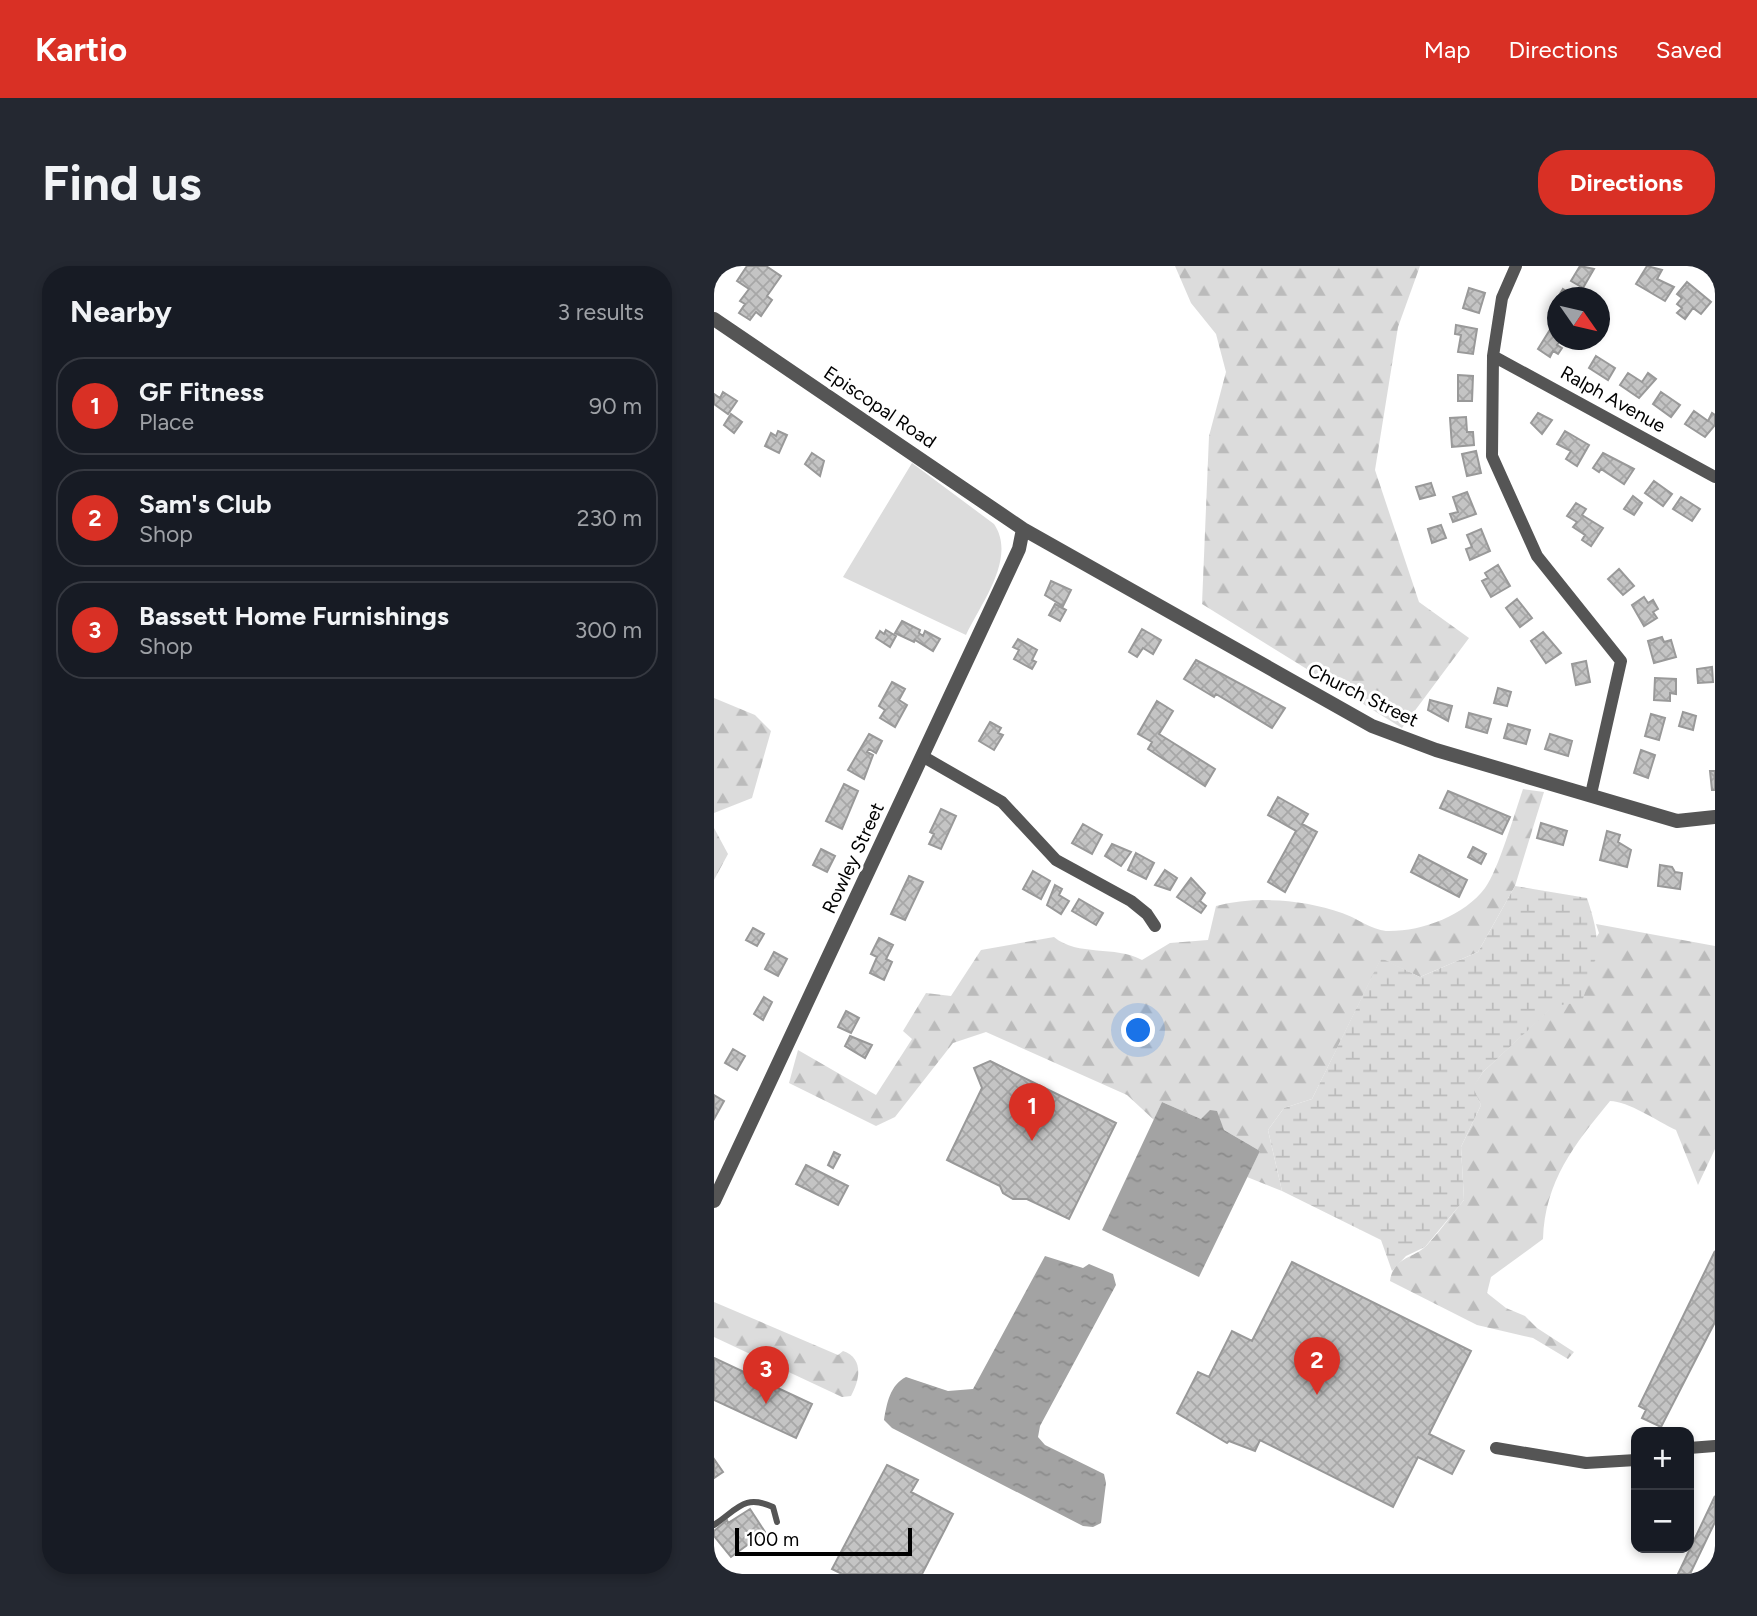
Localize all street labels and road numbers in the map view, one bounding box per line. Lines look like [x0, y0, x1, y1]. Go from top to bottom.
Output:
street label: Episcopal Road [819, 361, 941, 453]
street label: Ralph Avenue [1556, 361, 1670, 437]
street label: Church Street [1304, 658, 1422, 732]
street label: Rowley Street [817, 799, 889, 917]

